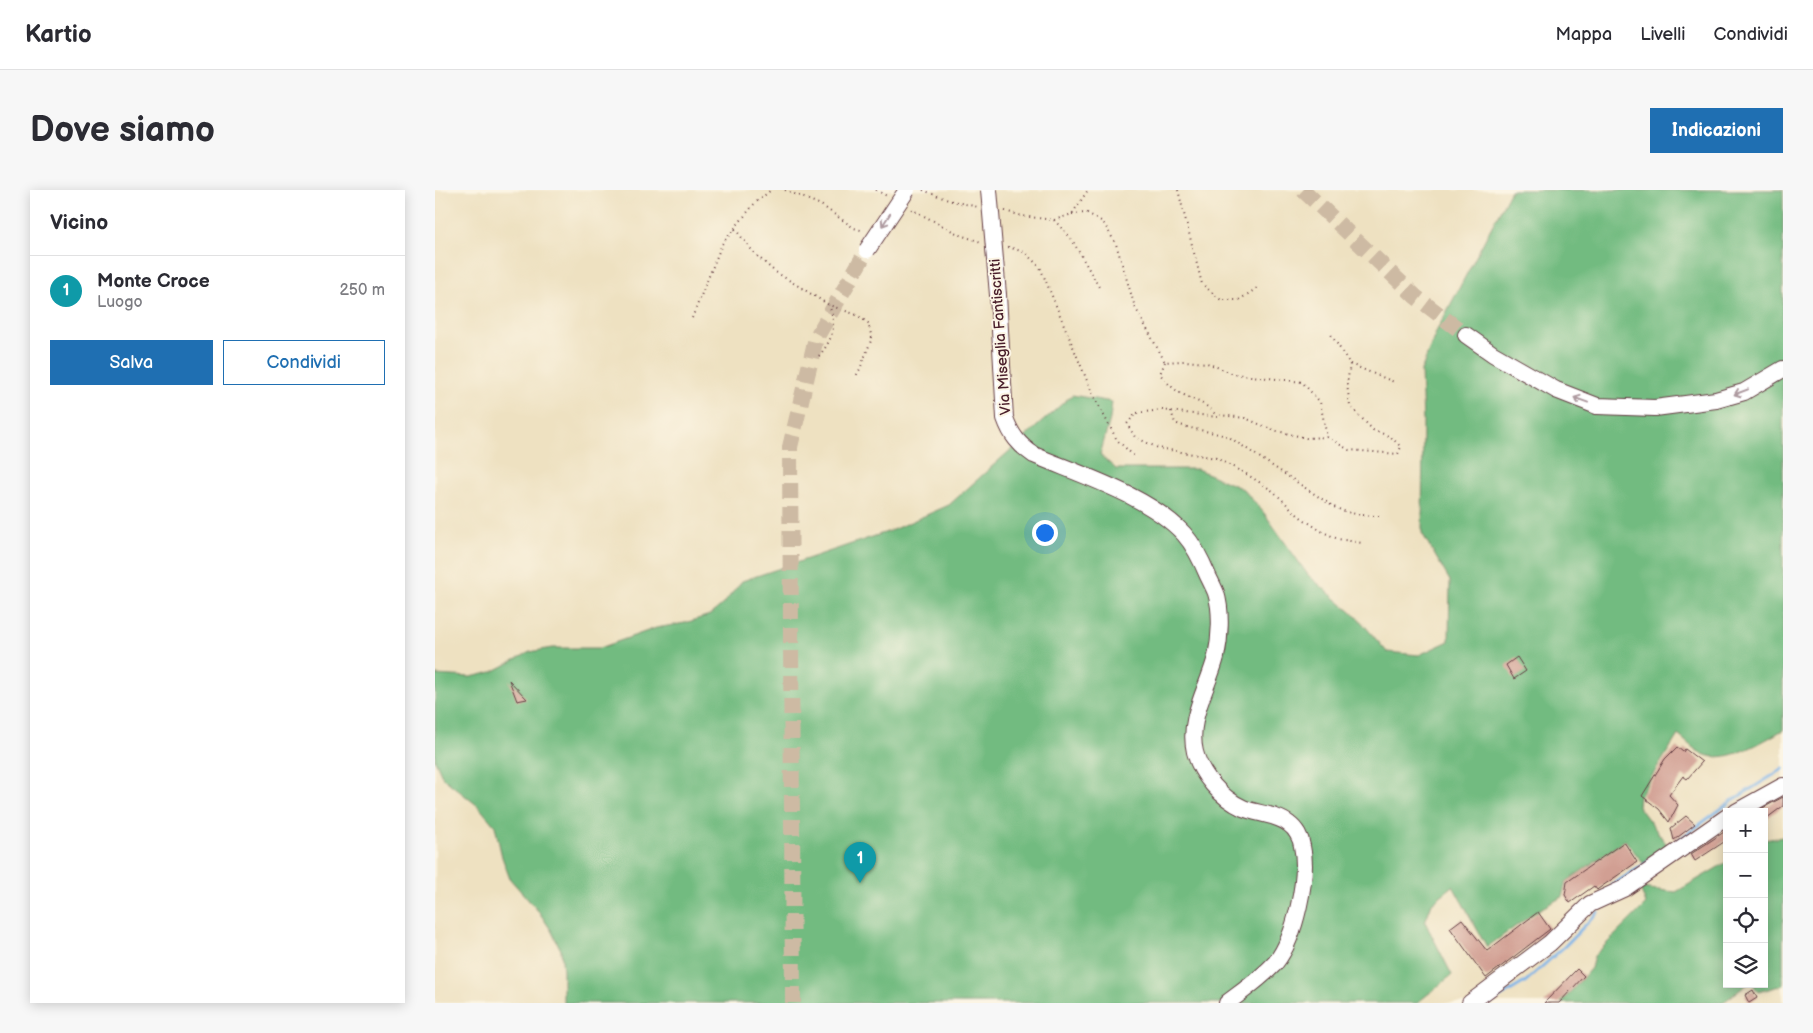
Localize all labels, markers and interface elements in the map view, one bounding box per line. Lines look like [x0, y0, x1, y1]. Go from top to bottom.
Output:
text: Kartio [25, 20, 92, 49]
text: Mappa [1555, 24, 1612, 45]
text: Livelli [1640, 24, 1686, 45]
text: Condividi [1714, 24, 1788, 45]
button: Indicazioni [1650, 108, 1783, 153]
text: Dove siamo [30, 109, 215, 152]
text: Vicino [50, 210, 108, 235]
one-way arrow [881, 212, 891, 226]
street label: Via Miseglia Fantiscritti [986, 258, 1015, 416]
text: Monte Croce [97, 270, 210, 293]
text: 1 [63, 281, 69, 300]
text: 250 m [339, 281, 385, 300]
text: Luogo [97, 293, 143, 312]
button: Salva [50, 340, 213, 385]
button: Condividi [223, 340, 385, 385]
one-way arrow [1733, 388, 1749, 397]
one-way arrow [1574, 395, 1589, 404]
your location [1032, 520, 1058, 546]
map controls [1723, 808, 1768, 988]
button: + [1723, 808, 1768, 853]
pin: 1 [844, 842, 876, 883]
button: − [1723, 853, 1768, 898]
button: locate [1723, 898, 1768, 943]
button: layers [1723, 943, 1768, 988]

